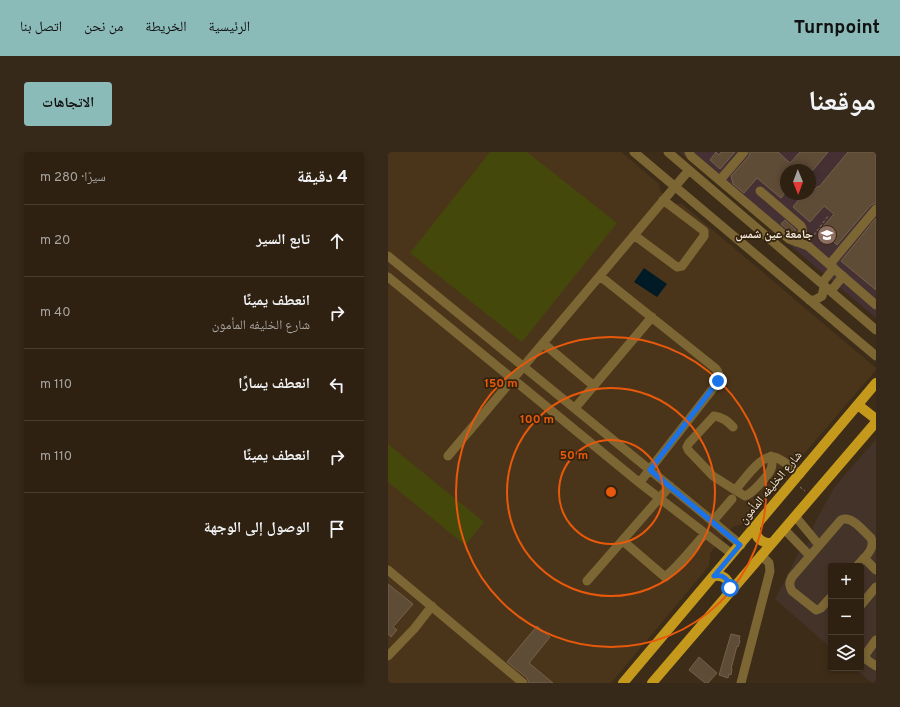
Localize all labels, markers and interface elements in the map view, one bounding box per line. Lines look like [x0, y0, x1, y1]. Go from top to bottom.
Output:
text: Turnpoint [794, 16, 880, 40]
text: اتصل بنا [20, 19, 62, 36]
text: من نحن [84, 19, 123, 36]
text: الخريطة [145, 19, 187, 36]
text: الرئيسية [209, 19, 250, 36]
button: الاتجاهات [24, 82, 112, 126]
text: موقعنا [808, 85, 876, 121]
north arrow [780, 164, 816, 200]
text: 4 دقيقة [297, 167, 348, 189]
text: سيرًا · 280 m [40, 170, 106, 186]
school or university icon: جامعة عين شمس [816, 224, 838, 246]
place label: جامعة عين شمس [736, 227, 813, 243]
icon: ahead [326, 230, 348, 252]
text: تابع السير [256, 231, 310, 250]
text: 20 m [40, 233, 70, 249]
text: انعطف يمينًا [243, 292, 310, 311]
icon: right [326, 302, 348, 324]
text: 40 m [40, 305, 71, 321]
text: شارع الخليفه المأمون [212, 318, 310, 334]
route end [709, 372, 727, 390]
icon: left [326, 374, 348, 396]
text: انعطف يسارًا [238, 375, 310, 394]
text: 150 m [484, 376, 518, 392]
text: 110 m [40, 377, 72, 393]
text: 100 m [520, 412, 554, 428]
icon: right [326, 446, 348, 468]
text: انعطف يمينًا [243, 447, 310, 466]
text: 50 m [560, 448, 588, 464]
street label: شارع الخليفه المأمون [736, 448, 806, 528]
text: 110 m [40, 449, 72, 465]
centre of rings [604, 485, 618, 499]
icon: arrive [326, 518, 348, 540]
text: الوصول إلى الوجهة [204, 519, 310, 538]
map controls [828, 563, 864, 671]
button: + [828, 563, 864, 599]
route start [721, 579, 739, 597]
button: − [828, 599, 864, 635]
button: layers [828, 635, 864, 671]

